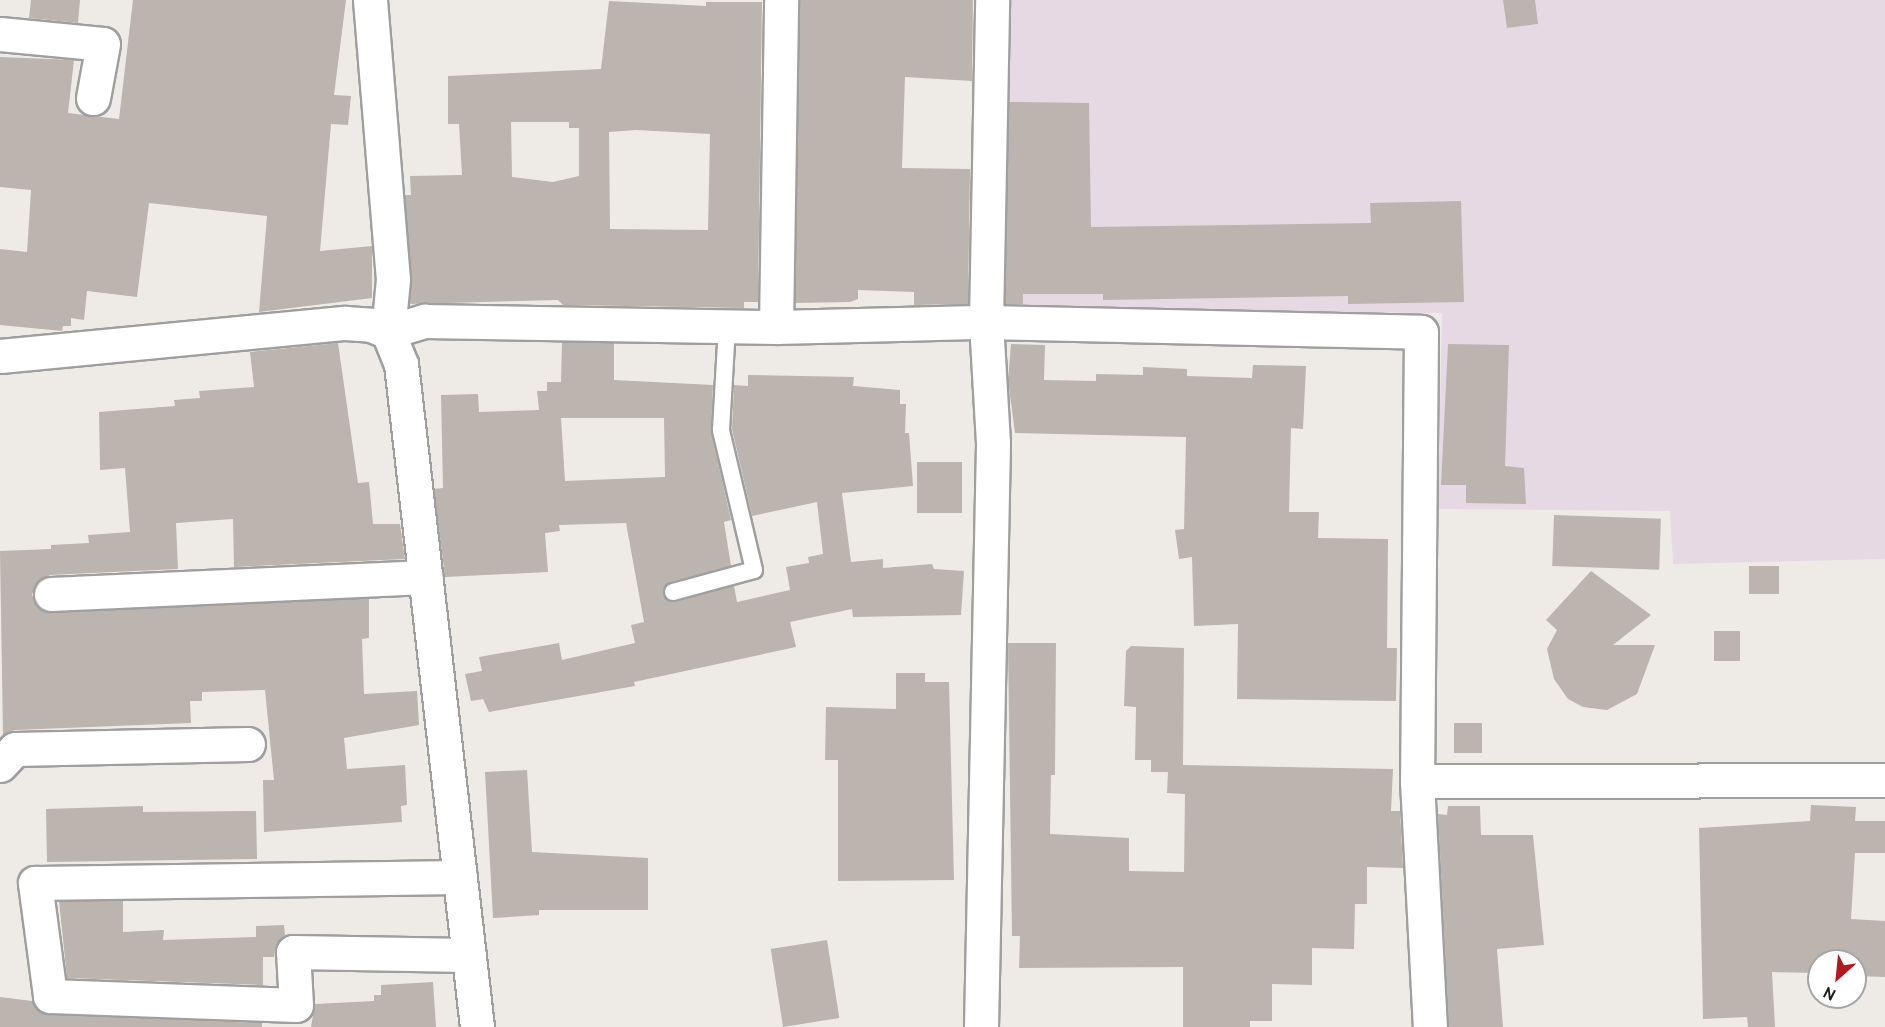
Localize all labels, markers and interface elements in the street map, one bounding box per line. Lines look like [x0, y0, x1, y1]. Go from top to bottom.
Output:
north arrow [1807, 949, 1867, 1009]
text: N [1820, 983, 1839, 1005]

